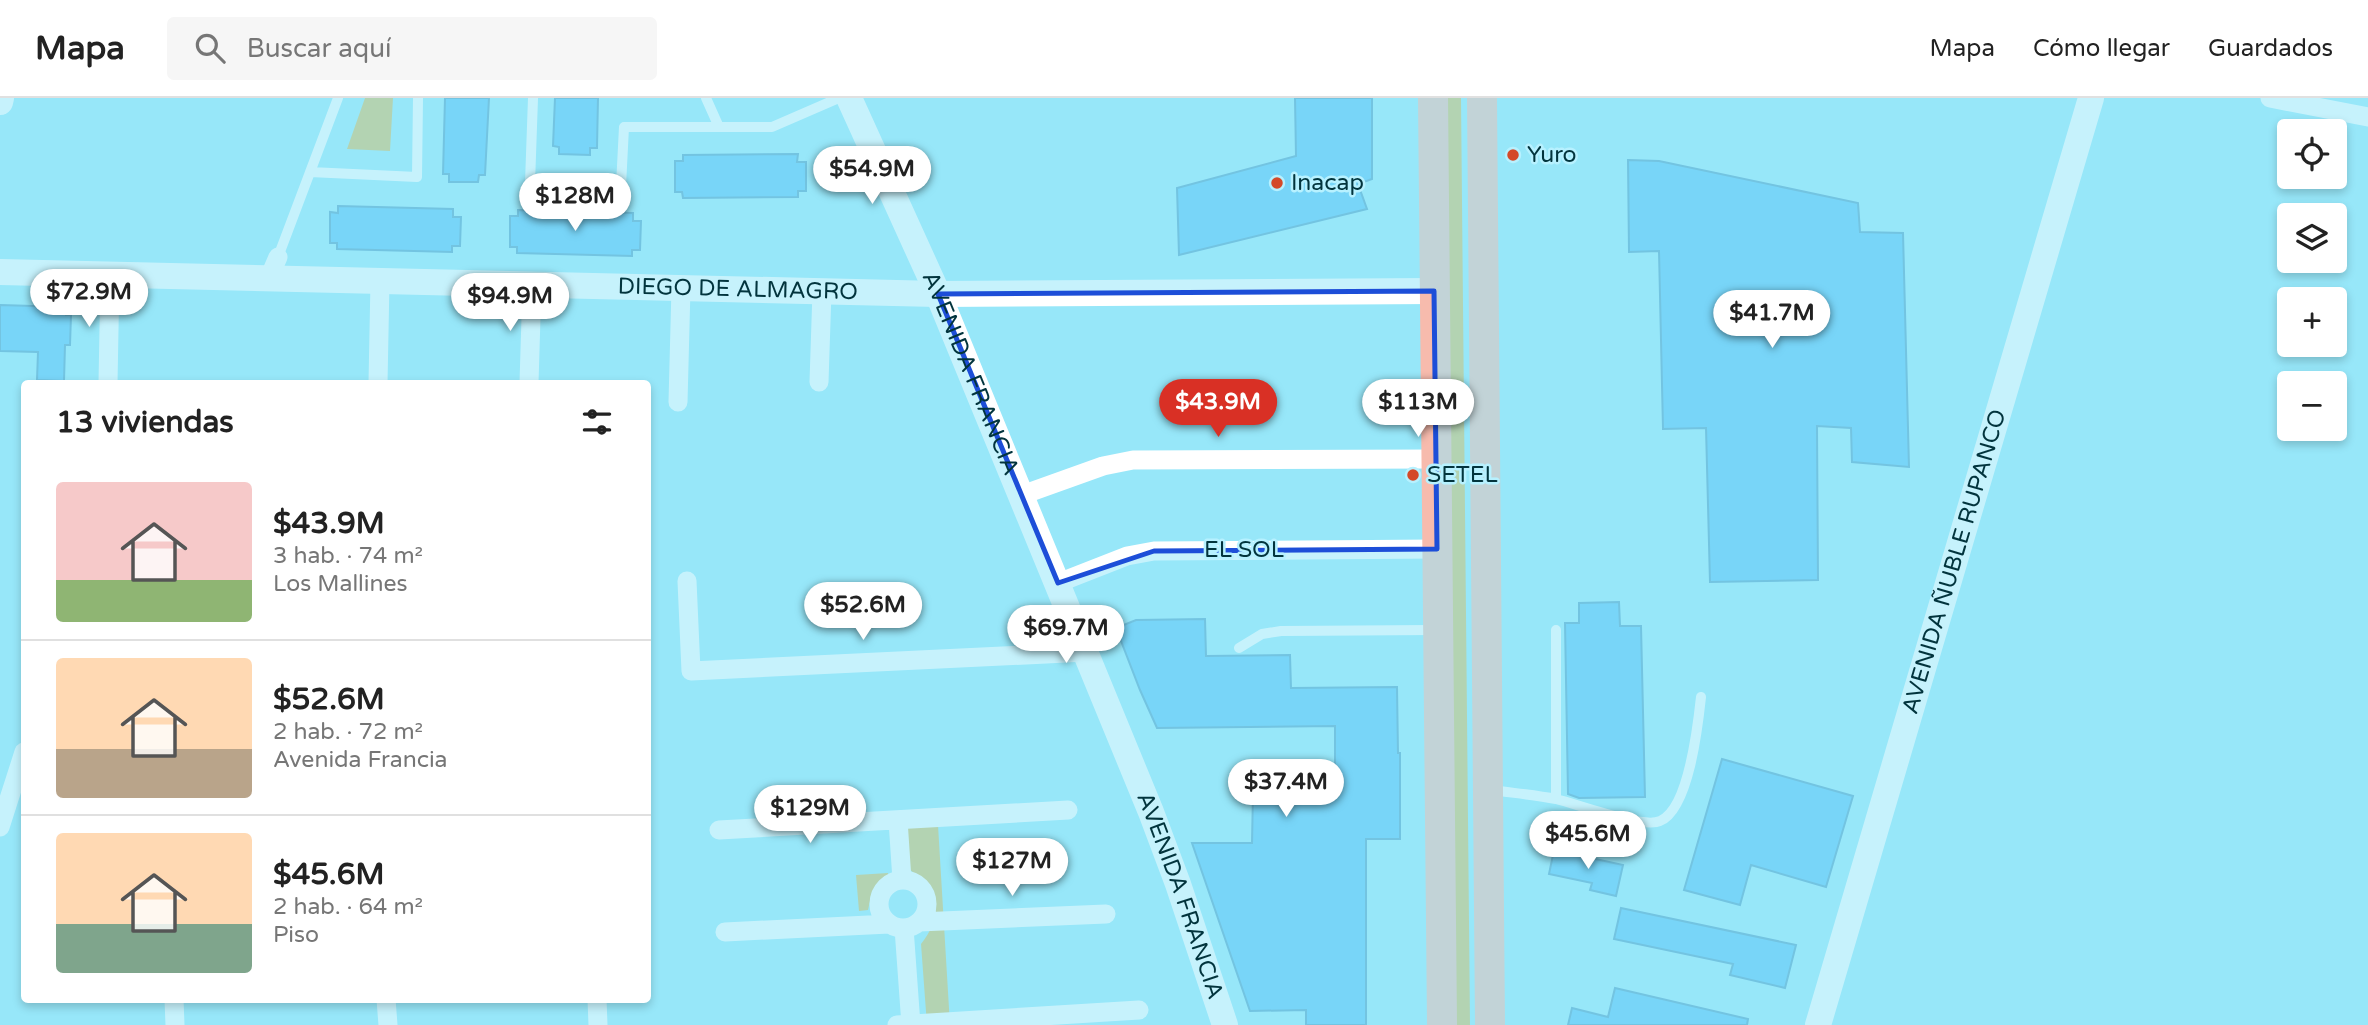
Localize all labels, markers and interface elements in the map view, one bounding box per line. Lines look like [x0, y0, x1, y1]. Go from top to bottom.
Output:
search box [167, 17, 657, 80]
text: Mapa [35, 29, 125, 68]
icon: search [191, 29, 229, 67]
text: Buscar aquí [247, 33, 391, 64]
text: Mapa [1930, 34, 1995, 63]
text: Cómo llegar [2033, 34, 2170, 63]
text: Guardados [2208, 34, 2333, 63]
map controls [2277, 119, 2347, 441]
button: locate [2277, 119, 2347, 189]
place label: Yuro [1527, 141, 1577, 169]
pin: $54.9M [815, 146, 929, 206]
marker: Yuro [1505, 147, 1521, 163]
text: $54.9M [829, 155, 915, 183]
place label: Inacap [1291, 169, 1364, 197]
pin: $128M [526, 174, 624, 233]
marker: Inacap [1269, 175, 1285, 191]
text: $128M [535, 182, 615, 210]
button: layers [2277, 203, 2347, 273]
street label: AVENIDA FRANCIA [916, 267, 1025, 479]
pin: $72.9M [32, 270, 146, 329]
street label: DIEGO DE ALMAGRO [617, 272, 858, 306]
pin: $94.9M [453, 274, 567, 333]
text: $72.9M [46, 278, 132, 306]
text: $94.9M [467, 282, 553, 310]
button: + [2277, 287, 2347, 357]
pin: $41.7M [1715, 290, 1829, 350]
text: $41.7M [1729, 299, 1815, 327]
button: − [2277, 371, 2347, 441]
pin: $43.9M [1161, 380, 1275, 439]
pin: $113M [1369, 380, 1467, 439]
text: $43.9M [1175, 388, 1261, 416]
text: $113M [1378, 388, 1458, 416]
icon: filters [578, 403, 616, 441]
text: 13 viviendas [56, 404, 234, 441]
street label: AVENIDA ÑUBLE RUPANCO [1896, 406, 2013, 717]
place label: SETEL [1427, 461, 1498, 489]
marker: SETEL [1405, 467, 1421, 483]
text: $43.9M [273, 505, 385, 542]
icon: home [112, 510, 196, 594]
street label: EL SOL [1204, 536, 1284, 564]
text: 3 hab. · 74 m² [273, 542, 423, 570]
text: Los Mallines [273, 570, 408, 598]
pin: $52.6M [806, 582, 920, 642]
text: $52.6M [820, 591, 906, 619]
pin: $69.7M [1009, 606, 1123, 665]
text: $69.7M [1023, 614, 1109, 642]
text: $52.6M [273, 681, 385, 718]
icon: home [112, 686, 196, 770]
text: 2 hab. · 72 m² [273, 718, 423, 746]
text: Avenida Francia [273, 746, 448, 774]
pin: $37.4M [1229, 760, 1343, 819]
text: $37.4M [1244, 768, 1328, 796]
pin: $129M [761, 786, 859, 845]
street label: AVENIDA FRANCIA [1130, 788, 1229, 1003]
text: $129M [770, 794, 850, 822]
pin: $45.6M [1531, 812, 1645, 871]
text: $45.6M [1545, 820, 1631, 848]
pin: $127M [963, 838, 1061, 898]
text: $127M [972, 847, 1052, 875]
text: $45.6M [273, 856, 384, 893]
icon: home [112, 861, 196, 945]
text: 2 hab. · 64 m² [273, 893, 423, 921]
text: Piso [273, 921, 319, 949]

